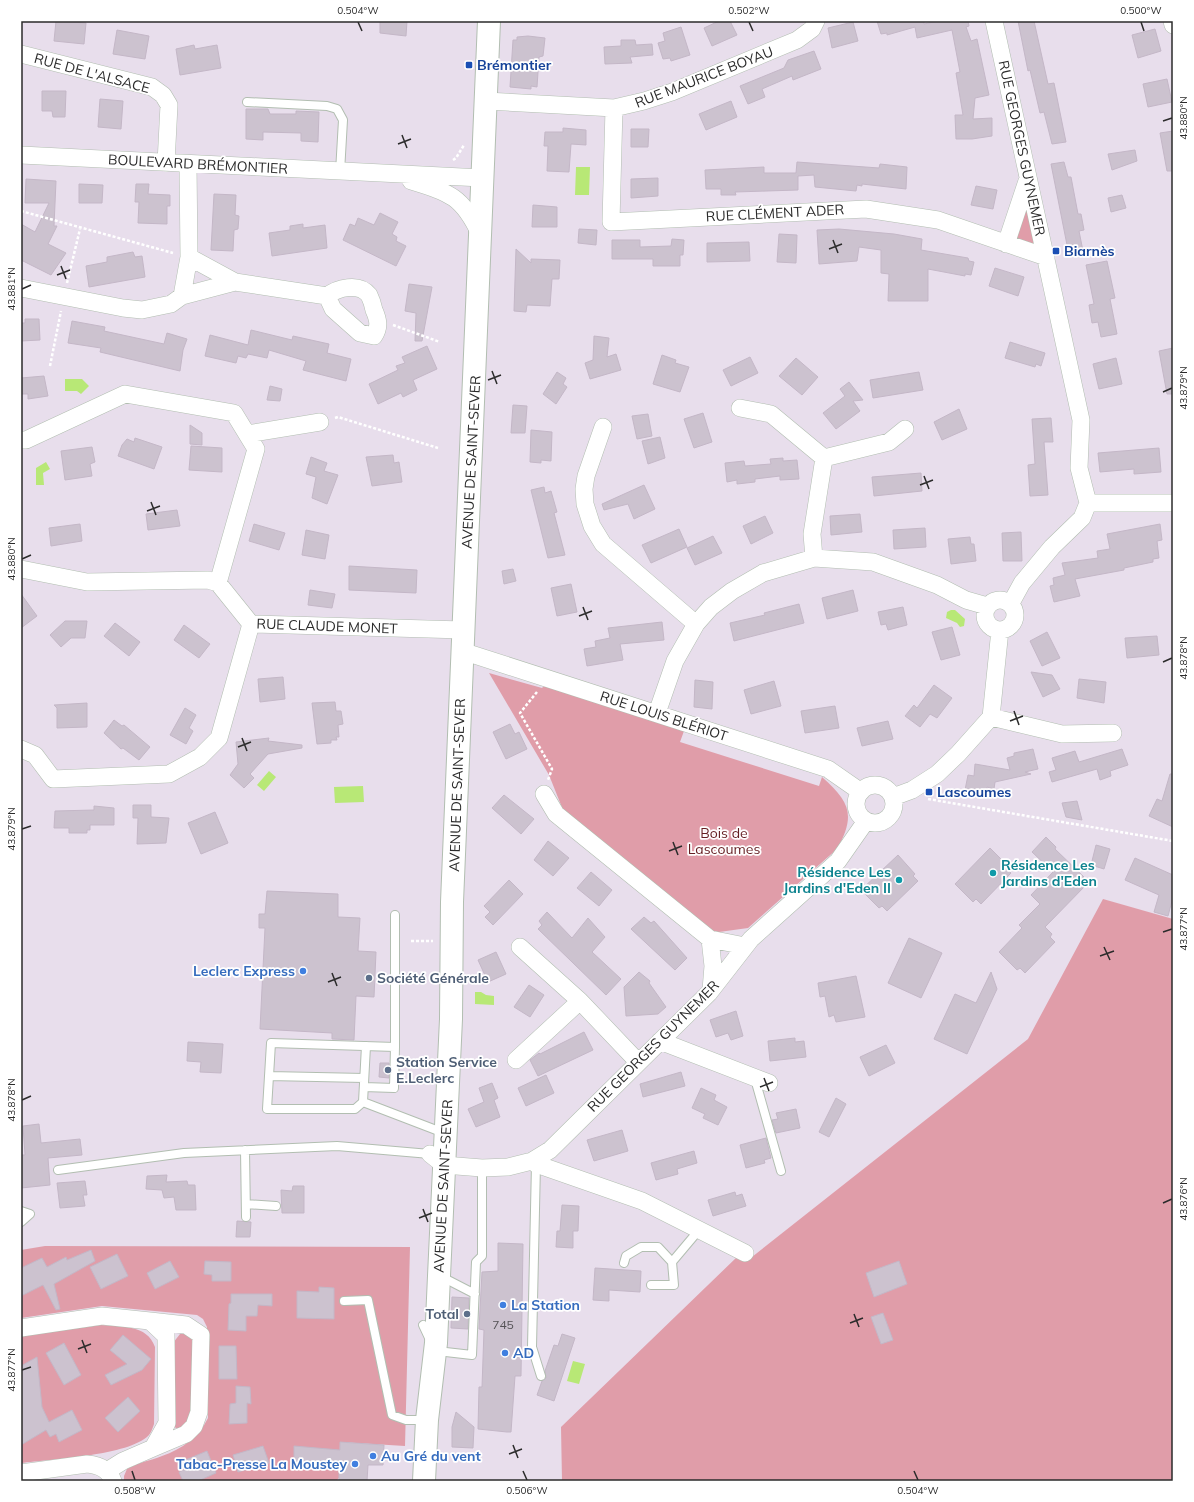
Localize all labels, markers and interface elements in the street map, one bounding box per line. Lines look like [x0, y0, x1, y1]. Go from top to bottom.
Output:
text: 0.504°W [337, 4, 379, 17]
text: 0.502°W [728, 4, 770, 17]
text: 0.500°W [1120, 4, 1162, 17]
street label: RUE MAURICE BOYAU [632, 42, 776, 112]
street label: RUE DE L'ALSACE [32, 49, 152, 97]
place label: Brémontier [477, 56, 552, 74]
street label: RUE GEORGES GUYNEMER [995, 59, 1049, 238]
marker: Brémontier [464, 60, 474, 70]
text: 43.880°N [1177, 96, 1190, 140]
street label: BOULEVARD BRÉMONTIER [108, 150, 289, 178]
street label: RUE CLÉMENT ADER [705, 200, 845, 226]
place label: Biarnès [1064, 242, 1115, 260]
marker: Biarnès [1051, 246, 1061, 256]
text: 43.881°N [5, 267, 18, 311]
text: 43.879°N [1177, 366, 1190, 410]
street label: AVENUE DE SAINT-SEVER [457, 375, 485, 549]
text: 43.880°N [5, 537, 18, 581]
street label: RUE CLAUDE MONET [256, 615, 398, 637]
text: 43.878°N [1177, 636, 1190, 680]
street label: RUE LOUIS BLÉRIOT [598, 687, 731, 745]
street label: AVENUE DE SAINT-SEVER [445, 698, 469, 872]
place label: Lascoumes [937, 783, 1011, 801]
marker: Lascoumes [924, 787, 934, 797]
text: 43.879°N [5, 807, 18, 851]
park label: Bois de Lascoumes [688, 824, 760, 858]
place label: Résidence Les Jardins d'Eden [1001, 856, 1097, 890]
place label: Résidence Les Jardins d'Eden II [783, 863, 891, 897]
marker: Résidence Les Jardins d'Eden [988, 868, 998, 878]
marker: Résidence Les Jardins d'Eden II [894, 875, 904, 885]
text: 43.877°N [1177, 907, 1190, 951]
place label: Leclerc Express [193, 962, 295, 980]
marker: Leclerc Express [298, 966, 308, 976]
place label: Société Générale [377, 969, 489, 987]
marker: Société Générale [364, 973, 374, 983]
street label: RUE GEORGES GUYNEMER [583, 976, 723, 1116]
place label: Station Service E.Leclerc [396, 1053, 497, 1087]
marker: Station Service E.Leclerc [383, 1065, 393, 1075]
text: 43.878°N [5, 1078, 18, 1122]
street label: AVENUE DE SAINT-SEVER [429, 1099, 457, 1273]
text: 43.876°N [1177, 1177, 1190, 1221]
place label: La Station [511, 1296, 580, 1314]
marker: La Station [498, 1300, 508, 1310]
place label: Total [426, 1305, 459, 1323]
marker: Total [462, 1309, 472, 1319]
house number: 745 [492, 1317, 514, 1332]
place label: AD [513, 1344, 534, 1362]
text: 43.877°N [5, 1348, 18, 1392]
marker: AD [500, 1348, 510, 1358]
place label: Au Gré du vent [381, 1447, 481, 1465]
marker: Au Gré du vent [368, 1451, 378, 1461]
place label: Tabac-Presse La Moustey [176, 1455, 347, 1473]
marker: Tabac-Presse La Moustey [350, 1459, 360, 1469]
text: 0.508°W [114, 1484, 156, 1497]
text: 0.506°W [506, 1484, 548, 1497]
text: 0.504°W [897, 1484, 939, 1497]

